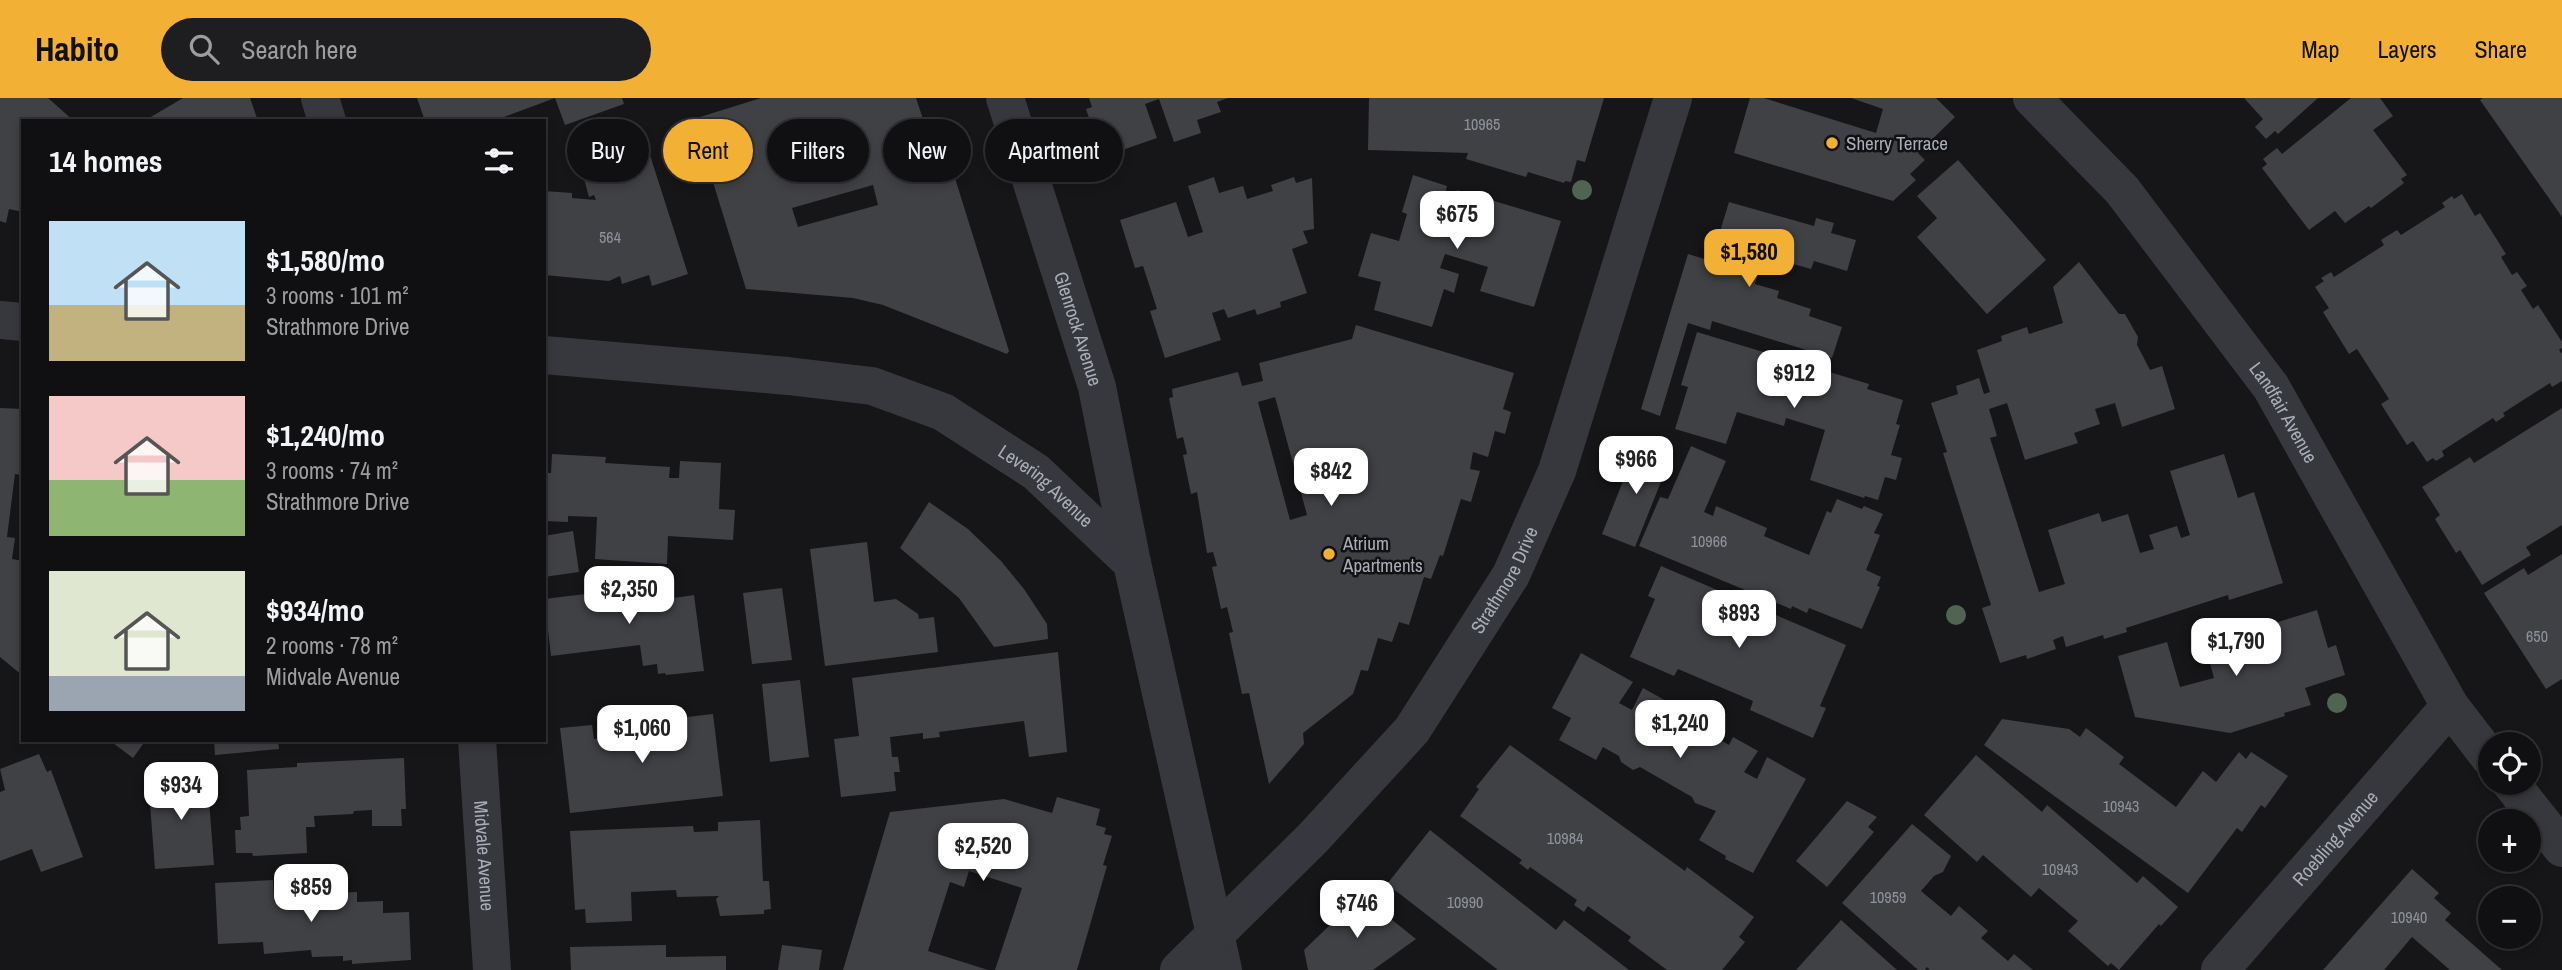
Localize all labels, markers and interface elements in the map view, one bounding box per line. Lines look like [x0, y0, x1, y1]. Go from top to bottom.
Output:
search box [161, 18, 651, 81]
text: Habito [35, 27, 119, 71]
icon: search [185, 30, 223, 68]
text: Search here [241, 32, 357, 67]
text: Map [2301, 33, 2339, 65]
text: Layers [2377, 33, 2436, 65]
text: Share [2474, 33, 2527, 65]
house number: 10965 [1464, 113, 1500, 135]
chip: Buy [567, 119, 649, 182]
chip: Rent [663, 119, 753, 182]
chip: Filters [767, 119, 869, 182]
chip: New [883, 119, 971, 182]
chip: Apartment [985, 119, 1123, 182]
place label: Sherry Terrace [1846, 130, 1948, 156]
marker: Sherry Terrace [1824, 135, 1840, 151]
text: 14 homes [49, 141, 163, 181]
icon: filters [480, 142, 518, 180]
pin: $675 [1416, 192, 1498, 251]
text: $675 [1436, 198, 1478, 229]
house number: 564 [599, 226, 621, 248]
pin: $1,580 [1692, 230, 1806, 289]
text: $1,580 [1720, 236, 1778, 267]
text: $1,580/mo [266, 240, 385, 280]
icon: home [105, 249, 189, 333]
street label: Glenrock Avenue [1048, 268, 1109, 389]
text: 3 rooms · 101 m² [266, 280, 409, 311]
text: Strathmore Drive [266, 311, 410, 342]
pin: $912 [1753, 350, 1835, 410]
text: $912 [1773, 357, 1815, 388]
street label: Landfair Avenue [2244, 357, 2324, 467]
text: $1,240/mo [266, 415, 385, 455]
icon: home [105, 424, 189, 508]
pin: $966 [1595, 436, 1677, 496]
street label: Levering Avenue [994, 438, 1099, 533]
text: $966 [1615, 443, 1657, 474]
pin: $842 [1290, 448, 1372, 508]
text: 3 rooms · 74 m² [266, 455, 398, 486]
text: $842 [1310, 455, 1352, 486]
text: Strathmore Drive [266, 486, 410, 517]
street label: Strathmore Drive [1464, 522, 1544, 638]
place label: Atrium Apartments [1342, 530, 1423, 578]
house number: 10966 [1691, 530, 1727, 552]
marker: Atrium Apartments [1321, 546, 1337, 562]
pin: $2,350 [572, 566, 686, 626]
text: $2,350 [600, 573, 658, 604]
text: $934/mo [266, 590, 364, 630]
pin: $893 [1698, 590, 1780, 650]
text: $893 [1718, 597, 1760, 628]
icon: home [105, 599, 189, 683]
pin: $1,790 [2179, 618, 2293, 678]
text: $1,790 [2207, 625, 2265, 656]
house number: 650 [2526, 625, 2548, 647]
text: 2 rooms · 78 m² [266, 630, 398, 661]
text: Midvale Avenue [266, 661, 400, 692]
pin: $1,240 [1623, 700, 1737, 760]
pin: $1,060 [585, 706, 699, 765]
text: $1,240 [1651, 707, 1709, 738]
text: $1,060 [613, 712, 671, 743]
map controls [2478, 732, 2541, 949]
button: locate [2478, 732, 2541, 795]
pin: $934 [140, 762, 222, 822]
text: $934 [160, 769, 202, 800]
street label: Roebling Avenue [2286, 785, 2384, 891]
house number: 10943 [2103, 795, 2139, 817]
street label: Midvale Avenue [468, 800, 501, 912]
button: + [2478, 809, 2541, 872]
pin: $2,520 [926, 824, 1040, 883]
house number: 10984 [1547, 827, 1583, 849]
text: $2,520 [954, 830, 1012, 861]
house number: 10943 [2042, 858, 2078, 880]
pin: $859 [270, 864, 352, 924]
text: $859 [290, 871, 332, 902]
pin: $746 [1316, 880, 1398, 940]
house number: 10959 [1870, 886, 1906, 908]
button: − [2478, 886, 2541, 949]
text: $746 [1336, 887, 1378, 918]
house number: 10990 [1447, 891, 1483, 913]
house number: 10940 [2391, 906, 2427, 928]

